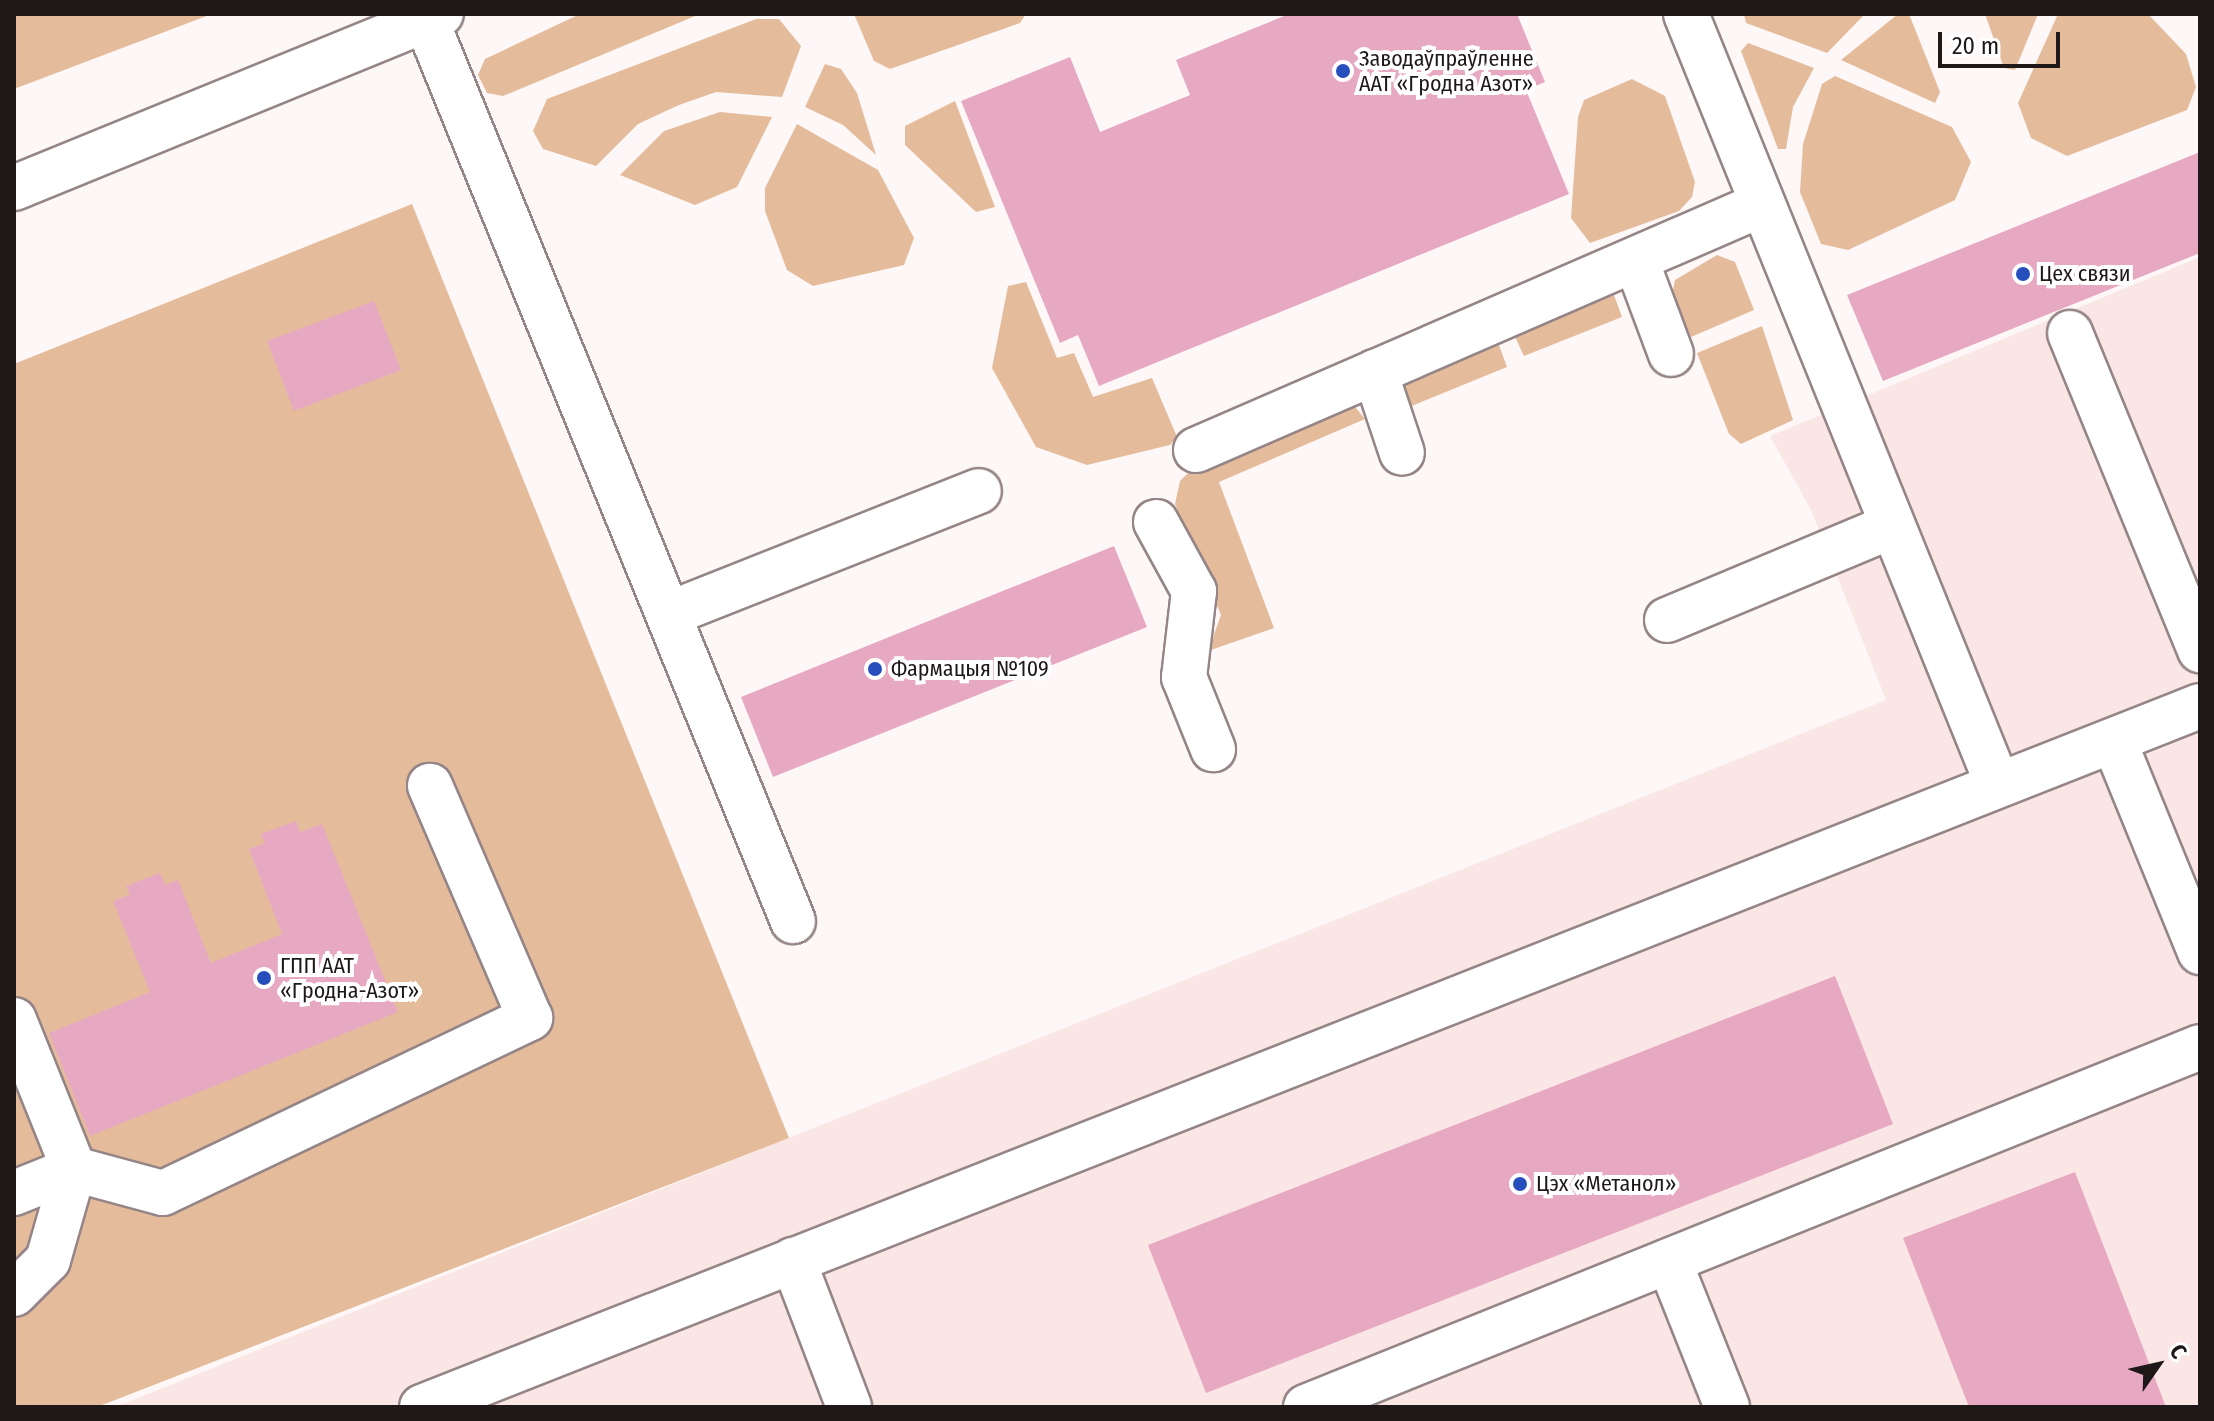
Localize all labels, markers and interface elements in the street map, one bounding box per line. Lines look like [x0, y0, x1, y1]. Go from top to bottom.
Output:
scale bar [1942, 16, 2064, 66]
text: 20 m [1952, 32, 1999, 60]
place label: Заводаўпраўленне ААТ «Гродна Азот» [1359, 45, 1534, 96]
marker: Заводаўпраўленне ААТ «Гродна Азот» [1334, 62, 1352, 80]
place label: Цех связи [2039, 261, 2131, 287]
marker: Цех связи [2014, 265, 2032, 283]
place label: Фармацыя №109 [891, 656, 1049, 682]
marker: Фармацыя №109 [866, 660, 884, 678]
place label: ГПП ААТ «Гродна-Азот» [280, 952, 419, 1004]
marker: ГПП ААТ «Гродна-Азот» [255, 969, 273, 987]
place label: Цэх «Метанол» [1536, 1171, 1676, 1197]
marker: Цэх «Метанол» [1511, 1175, 1529, 1193]
north arrow [2118, 1325, 2198, 1405]
text: С [2164, 1339, 2193, 1364]

